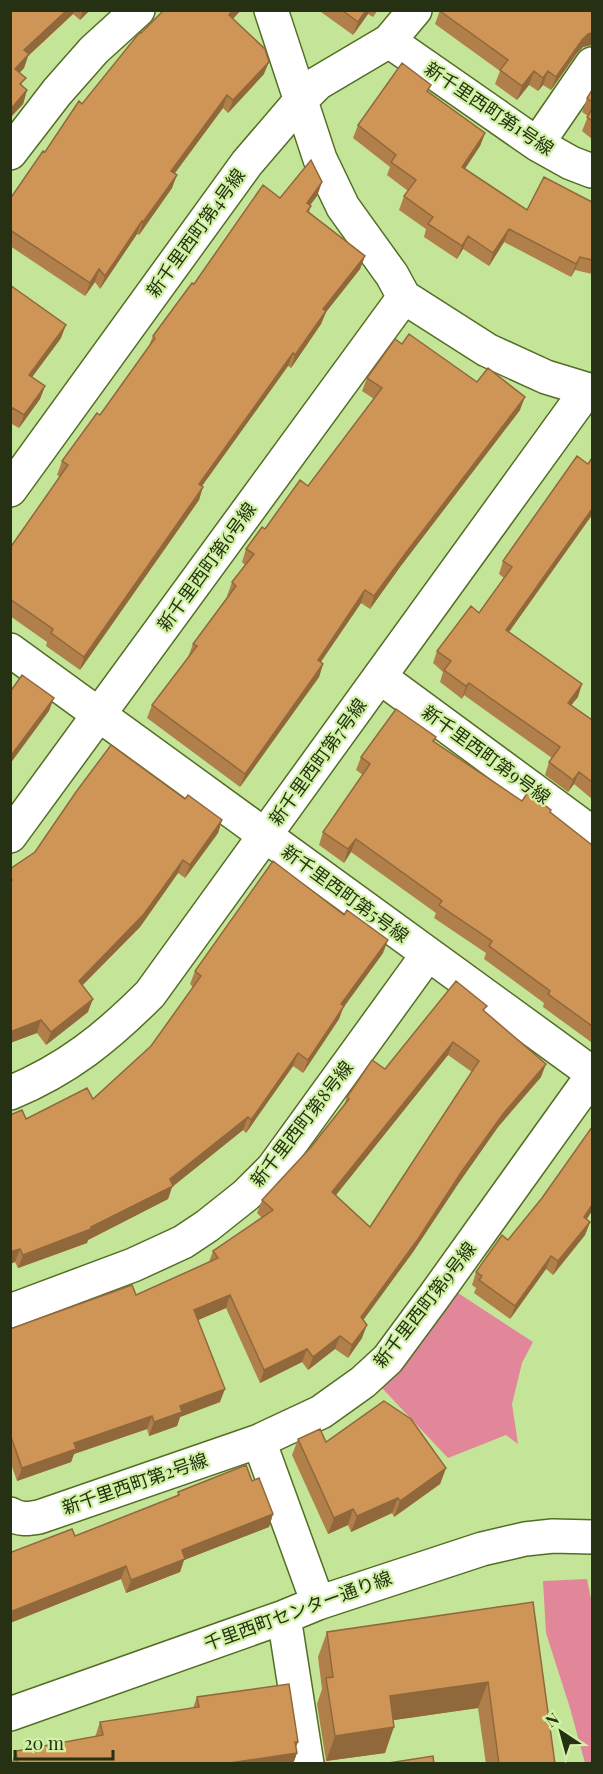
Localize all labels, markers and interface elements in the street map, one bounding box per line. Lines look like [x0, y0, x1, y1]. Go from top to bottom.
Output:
street label: 新千里西町第1号線 [420, 56, 559, 160]
street label: 新千里西町第4号線 [141, 164, 250, 301]
street label: 新千里西町第6号線 [151, 497, 261, 635]
street label: 新千里西町第7号線 [263, 693, 371, 830]
street label: 新千里西町第9号線 [418, 699, 556, 809]
street label: 新千里西町第5号線 [277, 839, 414, 947]
street label: 新千里西町第8号線 [245, 1056, 358, 1191]
street label: 新千里西町第9号線 [368, 1237, 481, 1372]
street label: 新千里西町第2号線 [59, 1447, 211, 1519]
street label: 千里西町センター通り線 [201, 1565, 395, 1655]
north arrow [531, 1702, 591, 1762]
text: N [541, 1707, 563, 1731]
scale bar [15, 1723, 112, 1761]
text: 20 m [24, 1731, 64, 1755]

